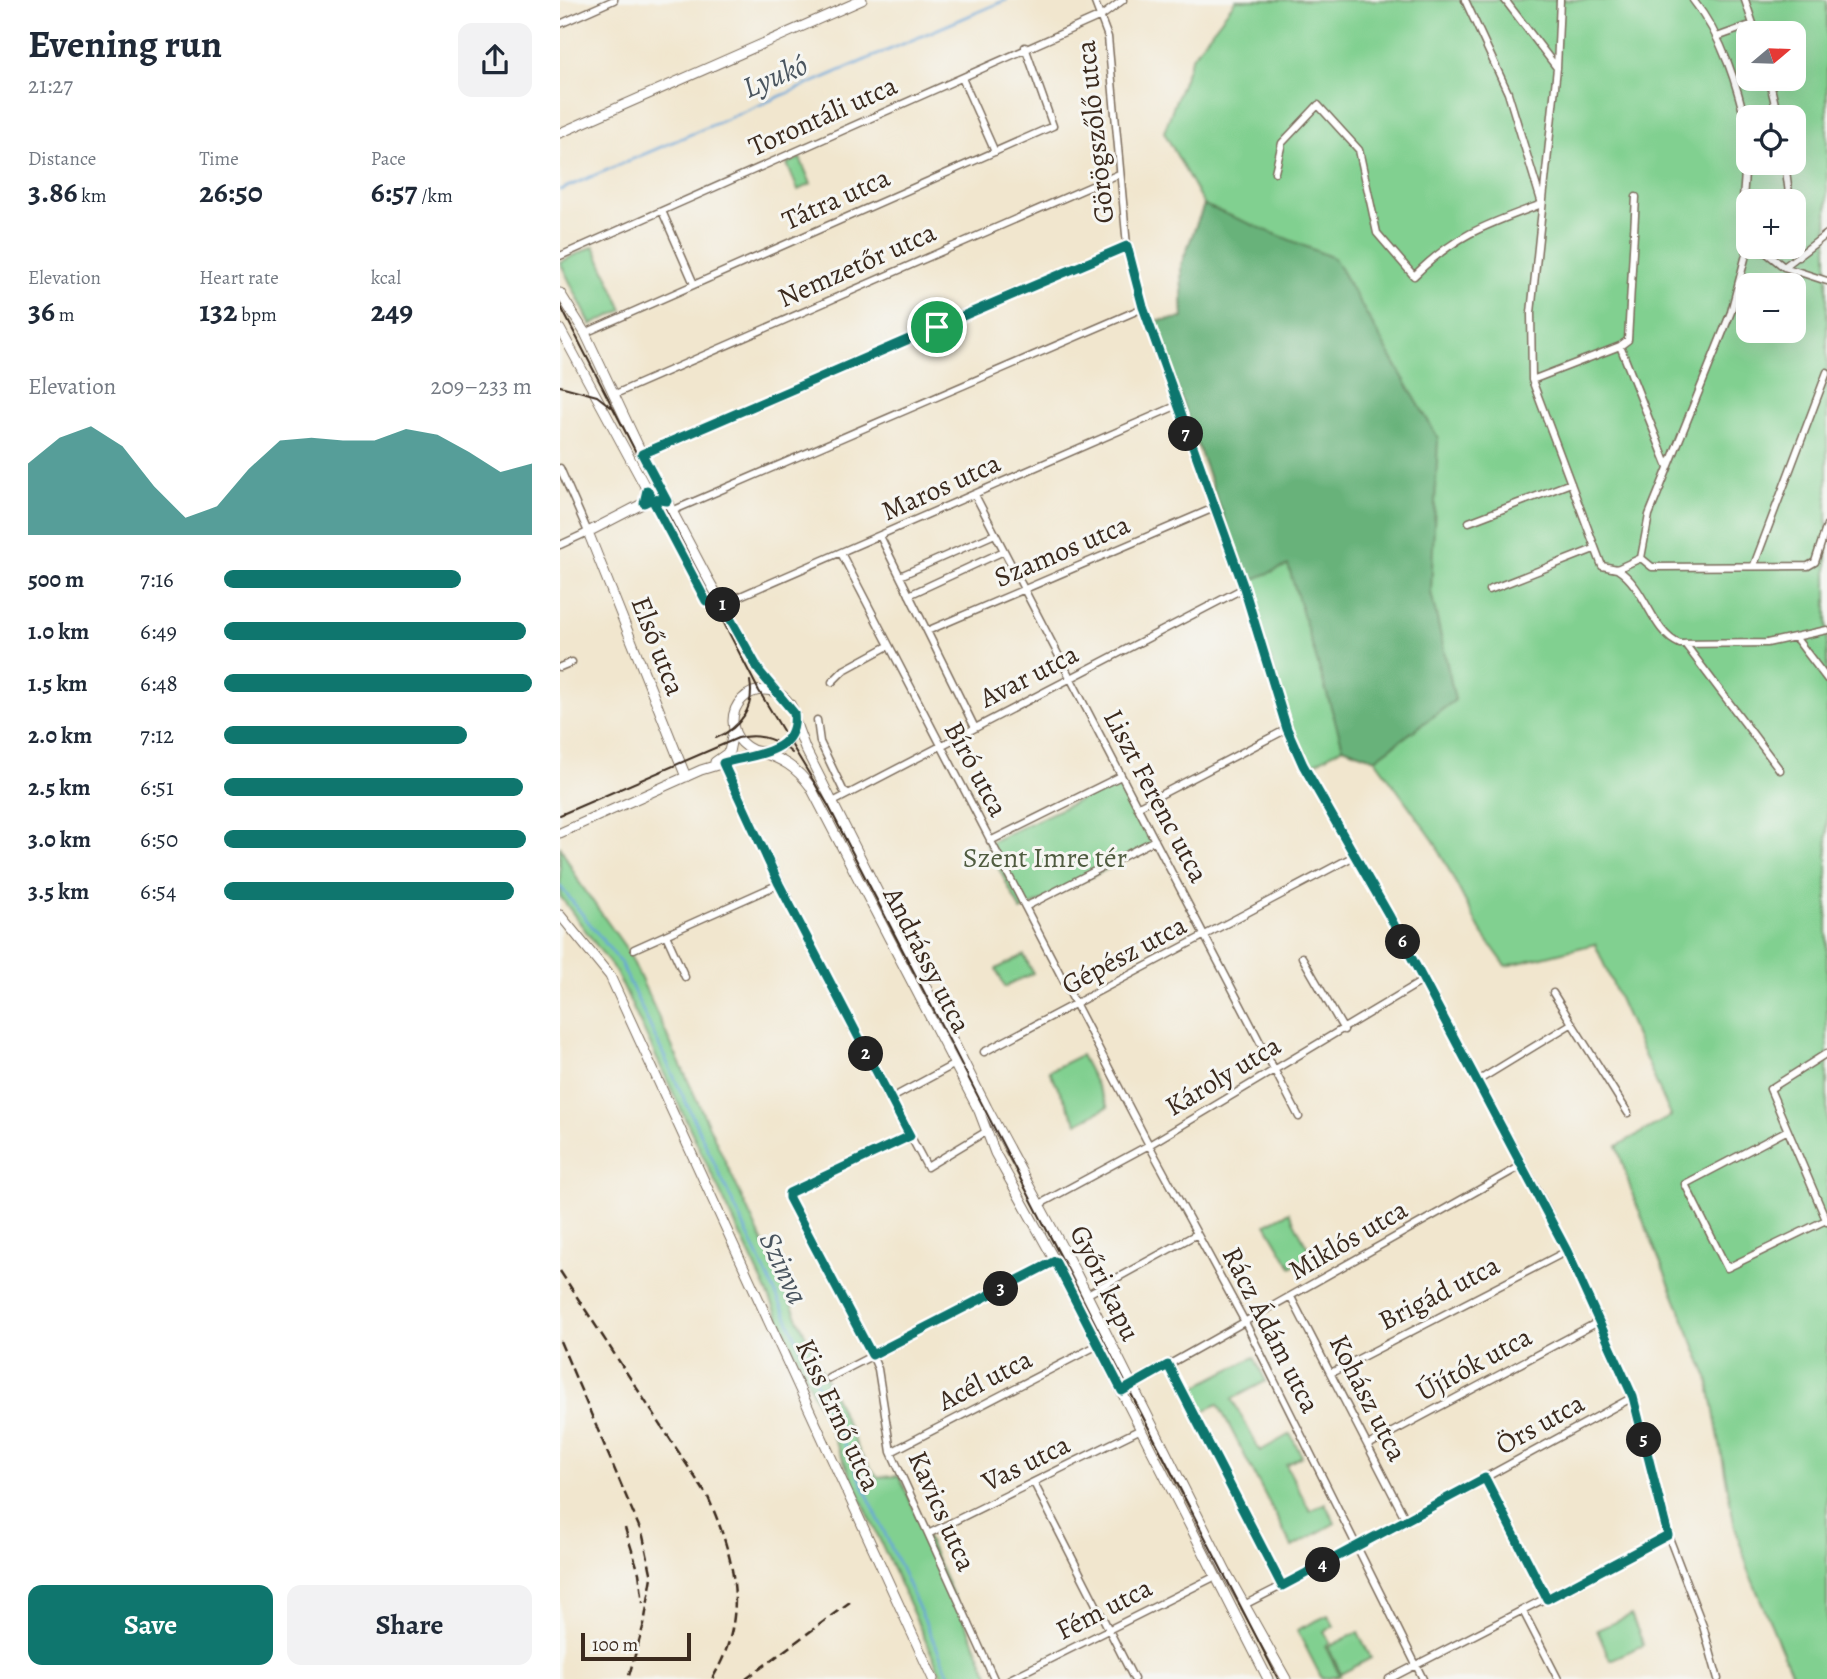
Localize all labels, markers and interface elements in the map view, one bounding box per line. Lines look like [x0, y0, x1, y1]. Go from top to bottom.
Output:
text: Evening run [28, 18, 222, 70]
north arrow [1736, 21, 1806, 91]
map controls [1736, 21, 1806, 343]
button: share [458, 23, 532, 97]
street label: Görögszőlő utca [1066, 39, 1124, 225]
water label: Lyukó [736, 45, 814, 107]
street label: Torontáli utca [743, 66, 903, 166]
text: 21:27 [28, 70, 73, 101]
button: locate [1736, 105, 1806, 175]
text: Distance [28, 146, 96, 172]
text: Time [199, 146, 239, 172]
text: Pace [371, 146, 406, 172]
street label: Tátra utca [776, 158, 896, 240]
text: 3.86 [28, 172, 78, 212]
text: 26:50 [199, 172, 263, 212]
text: 6:57 [371, 172, 417, 212]
text: km [78, 183, 107, 209]
text: /km [417, 183, 453, 209]
button: + [1736, 189, 1806, 259]
street label: Nemzetőr utca [772, 213, 942, 317]
text: Elevation [28, 265, 101, 291]
text: Heart rate [199, 265, 279, 291]
text: kcal [371, 265, 401, 291]
button: − [1736, 273, 1806, 343]
text: 36 [28, 291, 55, 331]
text: 132 [199, 291, 237, 331]
text: 249 [371, 291, 413, 331]
pin [907, 297, 967, 357]
text: m [55, 302, 75, 328]
text: bpm [237, 302, 277, 328]
icon: arrive [918, 308, 956, 346]
text: Elevation [28, 371, 116, 402]
text: 209–233 m [431, 371, 532, 402]
pin: 7 [1168, 416, 1204, 452]
text: 7 [1181, 420, 1190, 446]
street label: Maros utca [875, 444, 1007, 530]
street label: Szamos utca [988, 505, 1136, 597]
text: 500 m [28, 564, 84, 595]
text: 7:16 [140, 564, 174, 595]
pin: 1 [706, 588, 740, 622]
street label: Első utca [622, 591, 694, 701]
text: 1 [719, 591, 726, 617]
text: 1.0 km [28, 616, 89, 647]
text: 6:49 [140, 616, 177, 647]
street label: Avar utca [972, 635, 1085, 717]
text: 1.5 km [28, 668, 88, 699]
text: 6:48 [140, 668, 178, 699]
street label: Liszt Ferenc utca [1094, 703, 1218, 889]
street label: Bíró utca [935, 714, 1017, 824]
text: 2.0 km [28, 720, 92, 751]
text: 7:12 [140, 720, 174, 751]
text: 2.5 km [28, 772, 90, 803]
text: 6:51 [140, 772, 174, 803]
text: 3.0 km [28, 824, 91, 855]
text: 6:50 [140, 824, 178, 855]
park label: Szent Imre tér [963, 839, 1128, 877]
text: 3.5 km [28, 876, 89, 907]
text: 6:54 [140, 876, 176, 907]
street label: Andrássy utca [873, 880, 980, 1040]
street label: Gépész utca [1055, 906, 1193, 1004]
pin: 6 [1386, 925, 1420, 960]
text: 6 [1398, 928, 1407, 954]
street label: Károly utca [1158, 1027, 1288, 1125]
pin: 2 [848, 1036, 884, 1072]
text: 2 [861, 1040, 870, 1066]
street label: Miklós utca [1281, 1191, 1415, 1289]
street label: Győri kapu [1061, 1219, 1150, 1348]
water label: Szinva [750, 1225, 818, 1311]
street label: Rácz Ádám utca [1213, 1240, 1329, 1420]
street label: Brigád utca [1372, 1246, 1506, 1340]
pin: 3 [984, 1272, 1018, 1306]
text: 3 [996, 1275, 1005, 1301]
street label: Újítók utca [1410, 1318, 1538, 1410]
street label: Kohász utca [1320, 1328, 1416, 1468]
street label: Kiss Ernő utca [786, 1333, 890, 1497]
street label: Acél utca [930, 1340, 1039, 1420]
street label: Örs utca [1489, 1384, 1591, 1464]
pin: 5 [1626, 1422, 1662, 1458]
street label: Vas utca [975, 1425, 1076, 1501]
text: 5 [1639, 1426, 1648, 1452]
street label: Kavics utca [899, 1445, 985, 1577]
pin: 4 [1306, 1548, 1340, 1582]
text: 4 [1318, 1551, 1327, 1577]
street label: Fém utca [1049, 1569, 1159, 1649]
button: Save [28, 1585, 273, 1665]
button: Share [287, 1585, 532, 1665]
scale bar [581, 1630, 691, 1662]
text: 100 m [592, 1632, 638, 1658]

